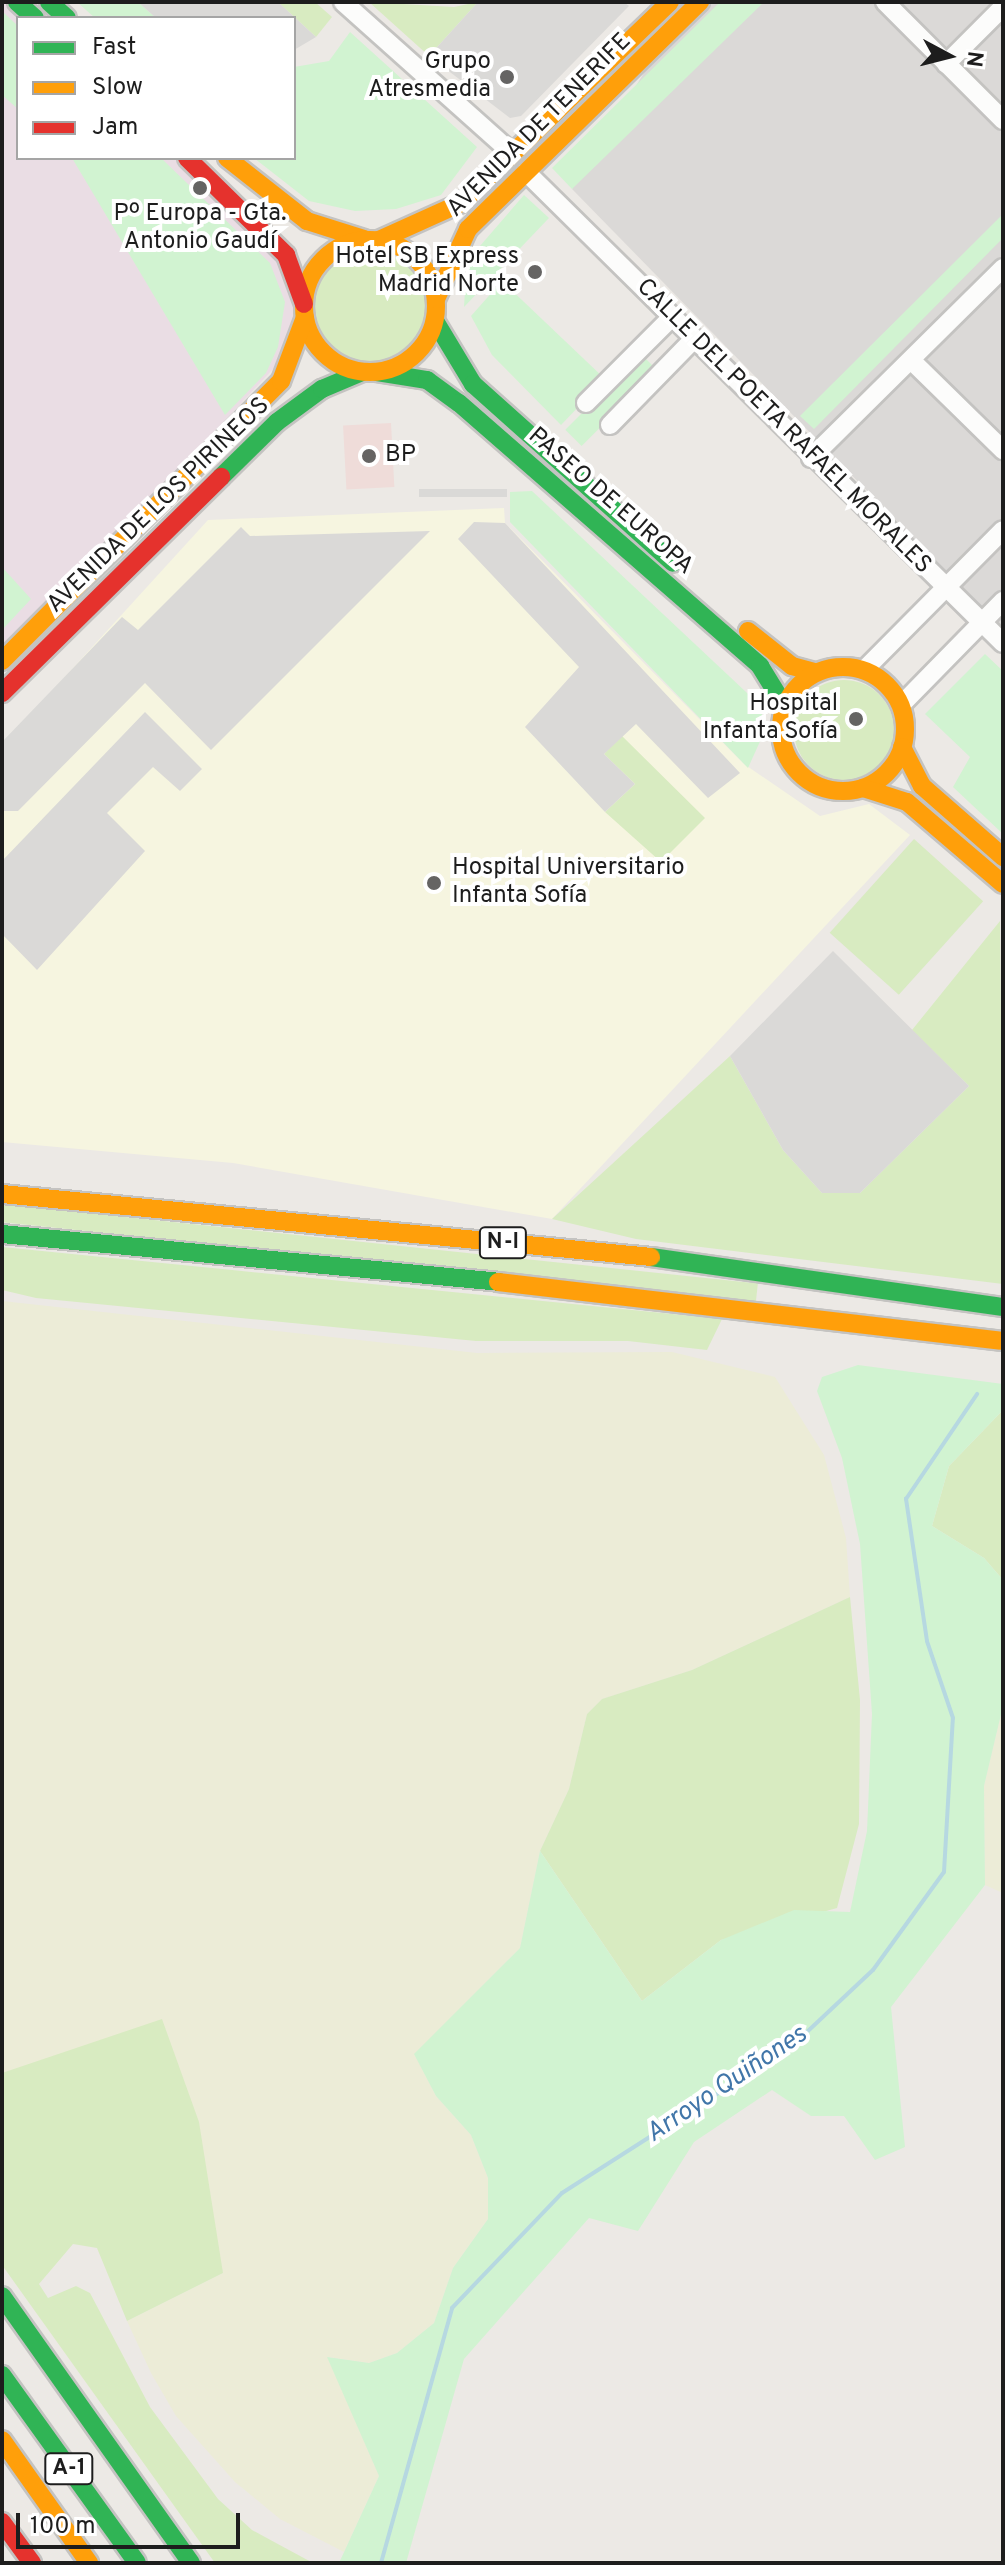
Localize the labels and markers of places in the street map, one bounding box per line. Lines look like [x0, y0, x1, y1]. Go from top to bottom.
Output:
place label: Grupo Atresmedia [368, 49, 491, 105]
marker: Grupo Atresmedia [498, 68, 516, 86]
marker: Pº Europa - Gta. Antonio Gaudí [191, 179, 209, 197]
place label: Pº Europa - Gta. Antonio Gaudí [114, 201, 286, 257]
place label: Hotel SB Express Madrid Norte [335, 244, 519, 300]
marker: Hotel SB Express Madrid Norte [526, 263, 544, 281]
place label: BP [385, 442, 416, 470]
marker: BP [360, 447, 378, 465]
place label: Hospital Infanta Sofía [703, 691, 838, 747]
marker: Hospital Infanta Sofía [845, 708, 867, 730]
place label: Hospital Universitario Infanta Sofía [452, 855, 685, 911]
marker: Hospital Universitario Infanta Sofía [423, 872, 445, 894]

